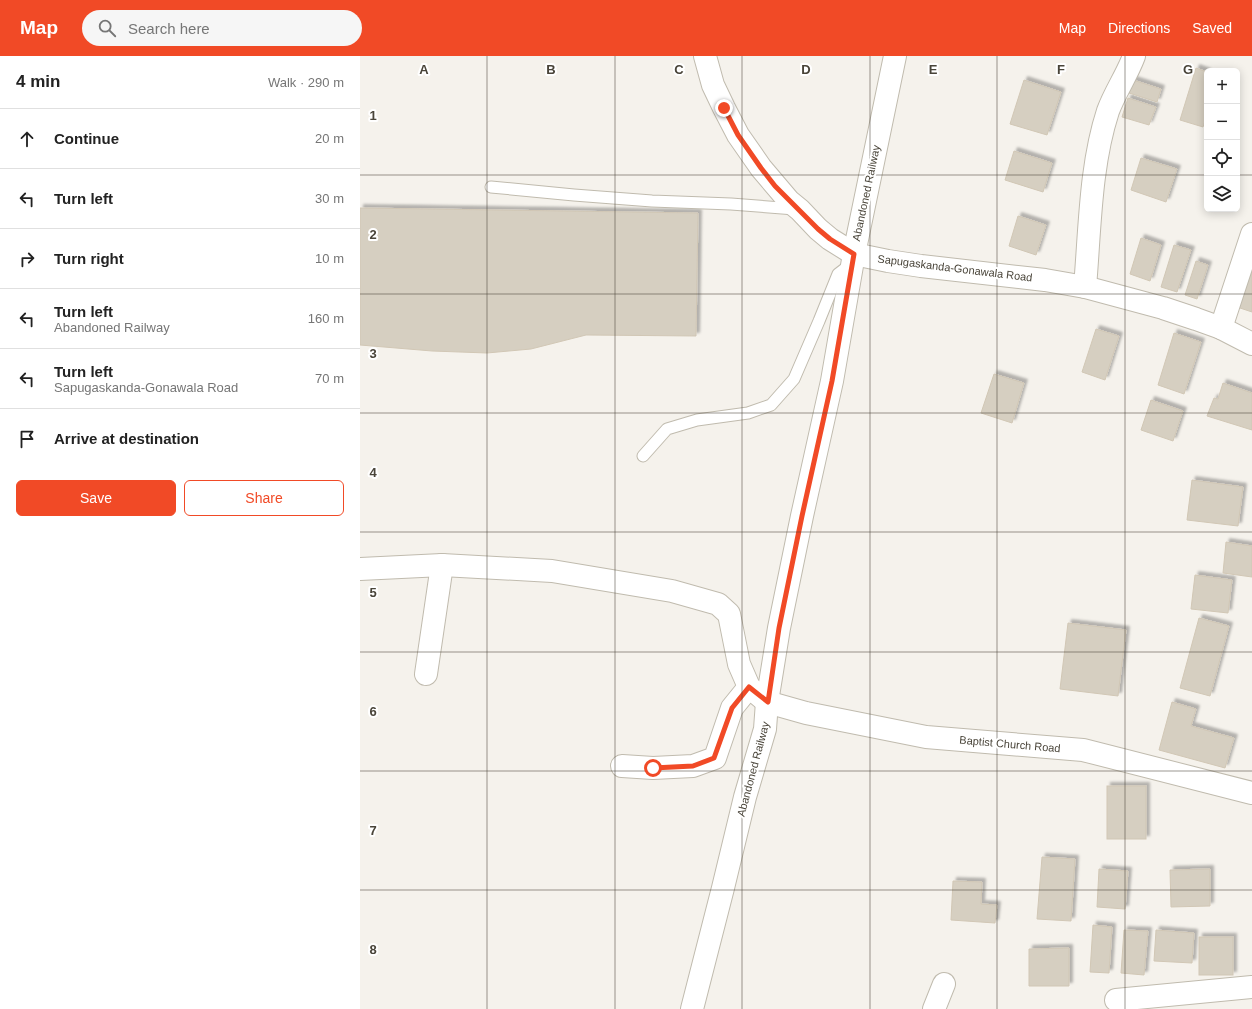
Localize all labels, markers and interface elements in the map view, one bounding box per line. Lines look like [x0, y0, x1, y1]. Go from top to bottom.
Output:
search box [82, 10, 362, 46]
text: Map [20, 17, 58, 38]
icon: search [96, 17, 118, 39]
text: Search here [128, 20, 210, 37]
text: Map [1059, 20, 1086, 36]
text: Directions [1108, 20, 1170, 36]
text: Saved [1192, 20, 1232, 36]
text: A [419, 62, 429, 77]
text: B [546, 62, 556, 77]
text: C [674, 62, 684, 77]
text: D [801, 62, 811, 77]
text: E [929, 62, 938, 77]
text: F [1057, 62, 1065, 77]
text: G [1183, 62, 1193, 77]
map controls [1204, 68, 1240, 212]
button: + [1204, 68, 1240, 104]
text: 4 min [16, 72, 60, 91]
text: Walk · 290 m [268, 75, 344, 90]
route end [715, 99, 733, 117]
button: − [1204, 104, 1240, 140]
text: 1 [369, 108, 377, 123]
icon: ahead [16, 128, 38, 150]
text: Continue [54, 130, 119, 147]
text: 20 m [315, 131, 344, 146]
button: locate [1204, 140, 1240, 176]
street label: Abandoned Railway [850, 143, 882, 242]
button: layers [1204, 176, 1240, 212]
icon: left [16, 188, 38, 210]
text: Turn left [54, 190, 113, 207]
text: 30 m [315, 191, 344, 206]
text: 2 [369, 227, 377, 242]
icon: right [16, 248, 38, 270]
text: Turn right [54, 250, 124, 267]
text: 10 m [315, 251, 344, 266]
street label: Sapugaskanda-Gonawala Road [877, 253, 1033, 283]
text: Turn left [54, 303, 113, 320]
icon: left [16, 308, 38, 330]
text: 160 m [308, 311, 344, 326]
text: Abandoned Railway [54, 320, 170, 335]
text: 3 [369, 346, 377, 361]
text: Turn left [54, 363, 113, 380]
icon: left [16, 368, 38, 390]
text: 70 m [315, 371, 344, 386]
text: Sapugaskanda-Gonawala Road [54, 380, 238, 395]
icon: arrive [16, 428, 38, 450]
text: Arrive at destination [54, 430, 199, 447]
text: 4 [369, 465, 377, 480]
button: Save [16, 480, 176, 516]
button: Share [184, 480, 344, 516]
text: 5 [369, 585, 377, 600]
text: 6 [369, 704, 377, 719]
street label: Abandoned Railway [735, 720, 772, 818]
street label: Baptist Church Road [959, 734, 1061, 754]
route start [644, 759, 662, 777]
text: 7 [369, 823, 377, 838]
text: 8 [369, 942, 377, 957]

